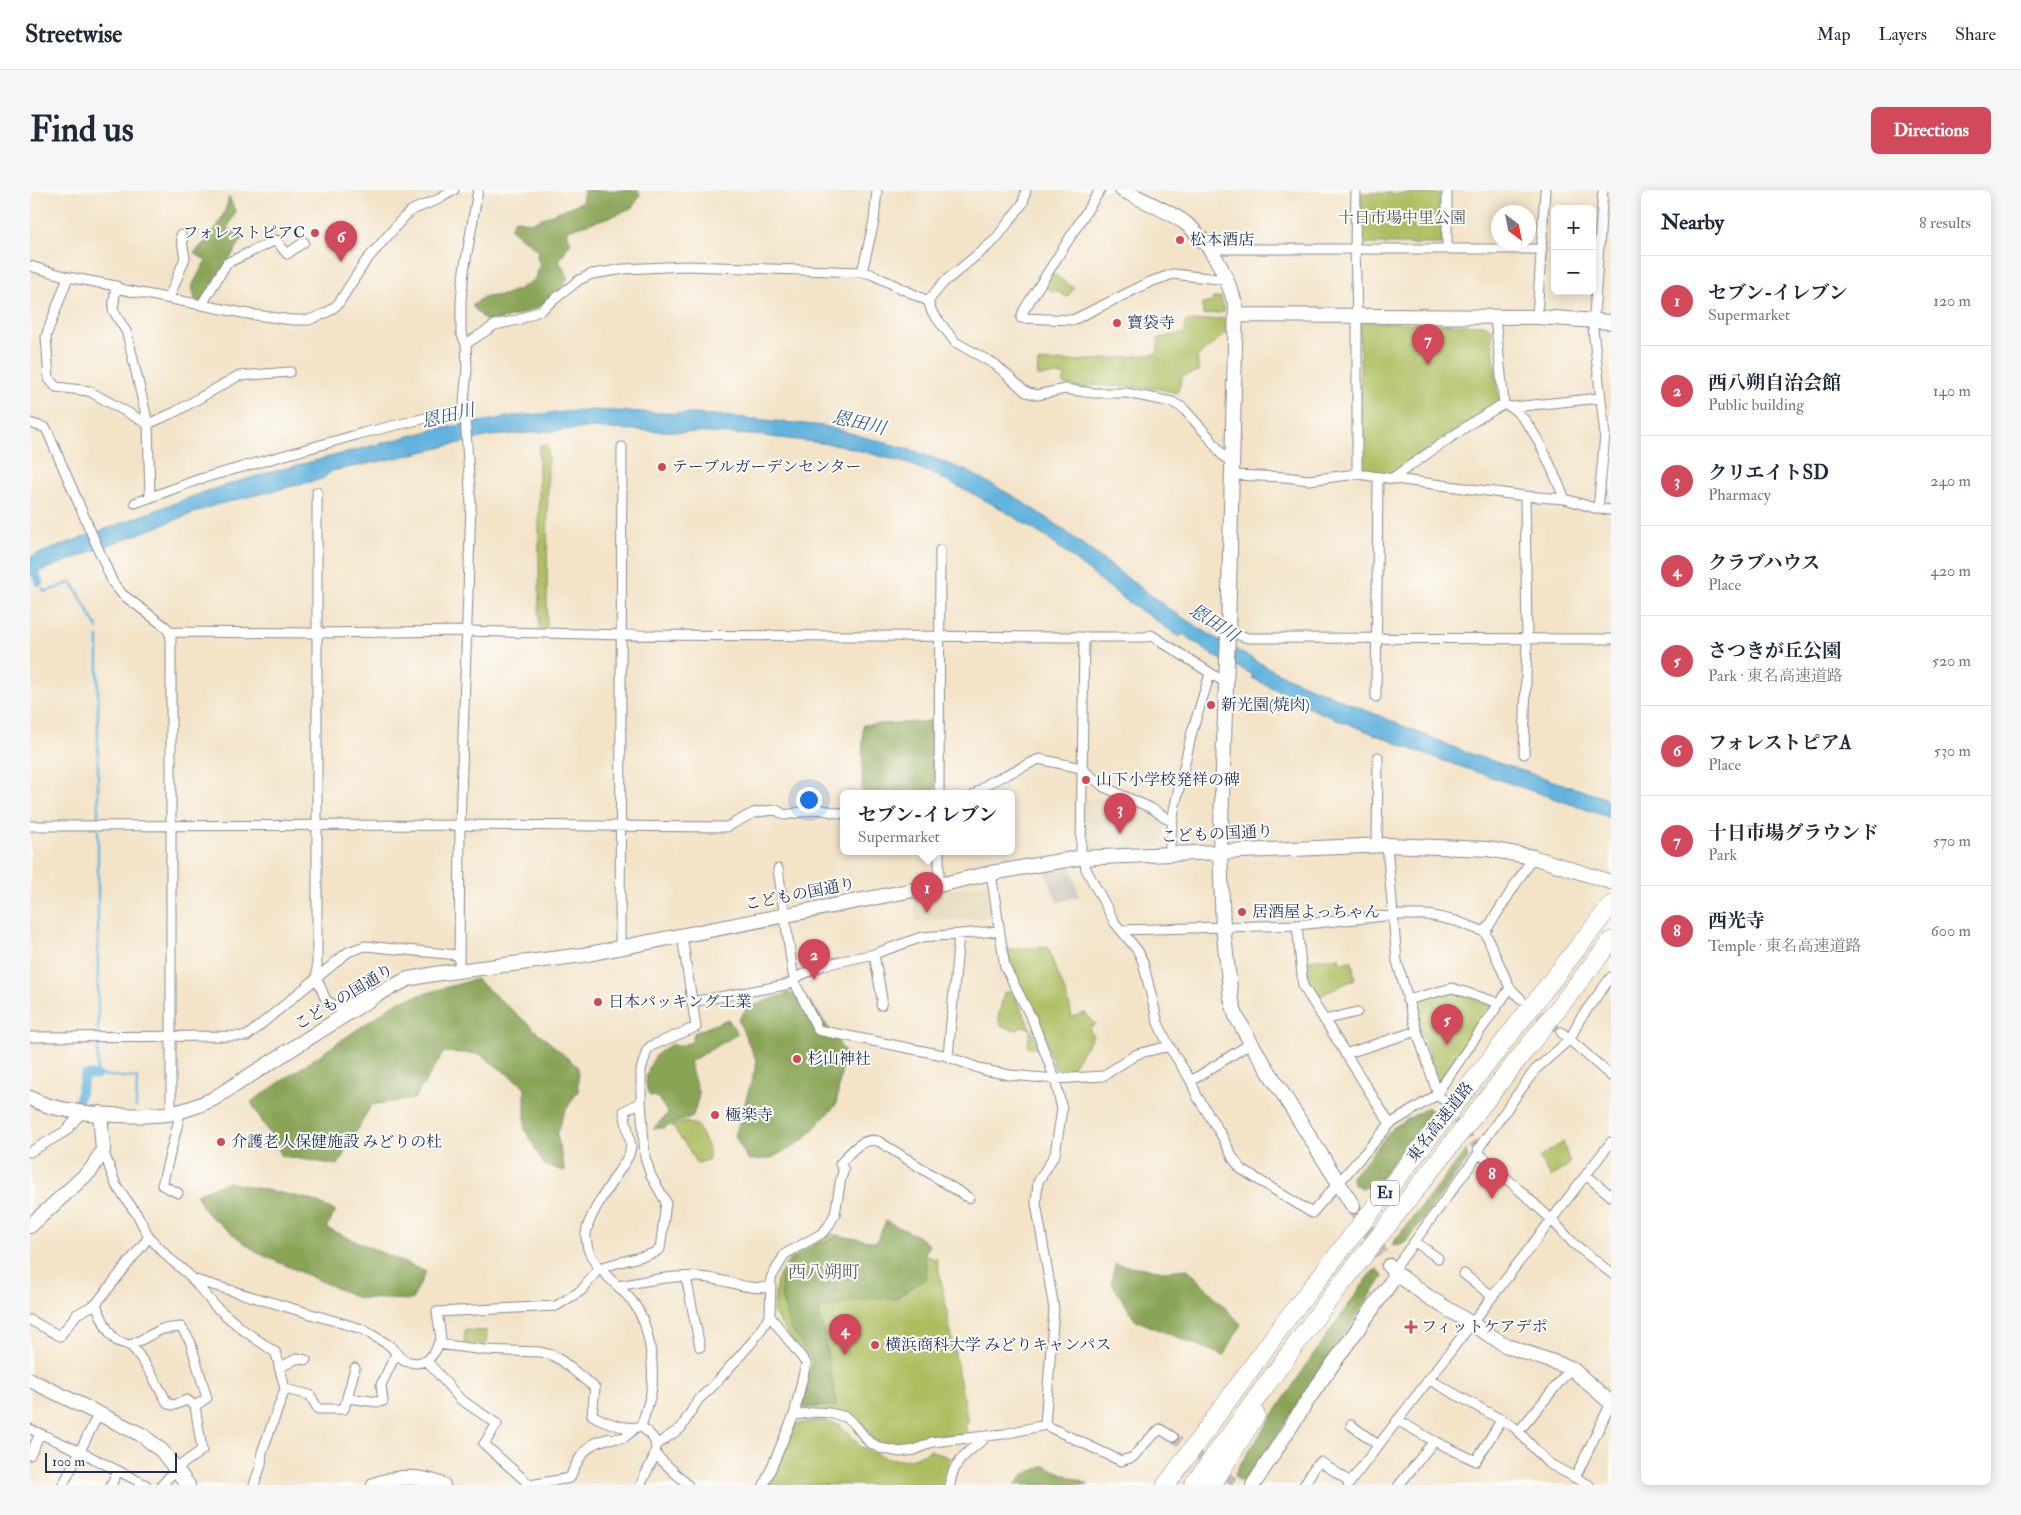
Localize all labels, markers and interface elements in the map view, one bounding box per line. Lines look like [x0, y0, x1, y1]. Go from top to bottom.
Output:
text: Streetwise [25, 19, 122, 50]
text: Map [1817, 23, 1851, 46]
text: Layers [1879, 23, 1927, 46]
text: Share [1955, 23, 1996, 46]
button: Directions [1871, 107, 1991, 154]
text: Find us [30, 108, 134, 152]
north arrow [1491, 205, 1536, 250]
map controls [1551, 205, 1596, 295]
button: + [1551, 205, 1596, 250]
park label: 十日市場中里公園 [1338, 208, 1466, 228]
text: Nearby [1661, 209, 1724, 236]
text: 8 results [1919, 213, 1971, 233]
pin: 6 [325, 221, 357, 262]
place label: フォレストピアC [183, 223, 305, 243]
marker: フォレストピアC [309, 227, 321, 239]
place label: 松本酒店 [1190, 230, 1254, 250]
marker: 松本酒店 [1174, 234, 1186, 246]
button: − [1551, 250, 1596, 295]
text: セブン-イレブン [1708, 281, 1848, 305]
text: 1 [1674, 291, 1680, 311]
text: 120 m [1933, 291, 1971, 311]
text: Supermarket [1708, 305, 1790, 325]
place label: 寶袋寺 [1127, 313, 1175, 333]
marker: 寶袋寺 [1111, 317, 1123, 329]
pin: 7 [1412, 324, 1444, 365]
text: 西八朔自治会館 [1708, 371, 1841, 395]
text: 2 [1673, 381, 1681, 401]
text: 140 m [1933, 381, 1971, 401]
text: Public building [1708, 395, 1804, 415]
water label: 恩田川 [419, 398, 479, 433]
water label: 恩田川 [830, 406, 890, 441]
place label: テーブルガーデンセンター [672, 457, 862, 477]
marker: テーブルガーデンセンター [656, 461, 668, 473]
text: クリエイトSD [1708, 461, 1829, 485]
text: 3 [1674, 471, 1680, 491]
text: 240 m [1930, 471, 1971, 491]
text: Pharmacy [1708, 485, 1771, 505]
text: クラブハウス [1708, 551, 1820, 575]
text: 4 [1673, 561, 1681, 581]
text: 420 m [1930, 561, 1971, 581]
text: Place [1708, 575, 1741, 595]
water label: 恩田川 [1185, 599, 1245, 648]
text: さつきが丘公園 [1708, 639, 1841, 663]
text: 5 [1673, 651, 1681, 671]
text: 520 m [1932, 651, 1971, 671]
text: Park · 東名高速道路 [1708, 666, 1843, 686]
place label: 新光園(焼肉) [1221, 695, 1310, 715]
marker: 新光園(焼肉) [1205, 699, 1217, 711]
text: フォレストピアA [1708, 731, 1852, 755]
text: 6 [1673, 741, 1681, 761]
text: 530 m [1934, 741, 1971, 761]
text: Place [1708, 755, 1741, 775]
place label: 山下小学校発祥の碑 [1096, 770, 1240, 790]
marker: 山下小学校発祥の碑 [1080, 774, 1092, 786]
your location [796, 787, 822, 813]
popup [840, 790, 1015, 855]
pin: 3 [1104, 793, 1136, 834]
text: セブン-イレブン [858, 803, 997, 827]
street label: こどもの国通り [1161, 821, 1273, 847]
text: 十日市場グラウンド [1708, 821, 1879, 845]
text: Supermarket [858, 827, 940, 847]
text: 7 [1673, 831, 1681, 851]
text: 570 m [1933, 831, 1971, 851]
text: Park [1708, 845, 1737, 865]
pin: 1 [911, 872, 943, 913]
street label: こどもの国通り [743, 873, 857, 915]
place label: 居酒屋よっちゃん [1252, 902, 1380, 922]
marker: 居酒屋よっちゃん [1236, 906, 1248, 918]
text: 西光寺 [1708, 909, 1765, 933]
text: 8 [1673, 921, 1681, 941]
text: 600 m [1931, 921, 1971, 941]
text: Temple · 東名高速道路 [1708, 936, 1862, 956]
pin: 2 [798, 939, 830, 980]
street label: こどもの国通り [291, 960, 397, 1034]
place label: 日本パッキング工業 [608, 992, 752, 1012]
marker: 日本パッキング工業 [592, 996, 604, 1008]
pin: 5 [1431, 1004, 1463, 1045]
place label: 杉山神社 [807, 1049, 871, 1069]
marker: 杉山神社 [791, 1053, 803, 1065]
street label: 東名高速道路 [1403, 1078, 1477, 1166]
place label: 極楽寺 [725, 1105, 773, 1125]
marker: 極楽寺 [709, 1109, 721, 1121]
place label: 介護老人保健施設 みどりの杜 [231, 1132, 442, 1152]
marker: 介護老人保健施設 みどりの杜 [215, 1136, 227, 1148]
pin: 8 [1476, 1158, 1508, 1199]
road number: E1 [1371, 1180, 1399, 1206]
district label: 西八朔町 [788, 1261, 860, 1284]
pin: 4 [829, 1314, 861, 1355]
place label: フィットケアデポ [1421, 1317, 1547, 1337]
marker: フィットケアデポ [1405, 1321, 1417, 1333]
place label: 横浜商科大学 みどりキャンパス [885, 1335, 1111, 1355]
marker: 横浜商科大学 みどりキャンパス [869, 1339, 881, 1351]
scale bar [45, 1450, 178, 1473]
text: 100 m [52, 1453, 85, 1470]

